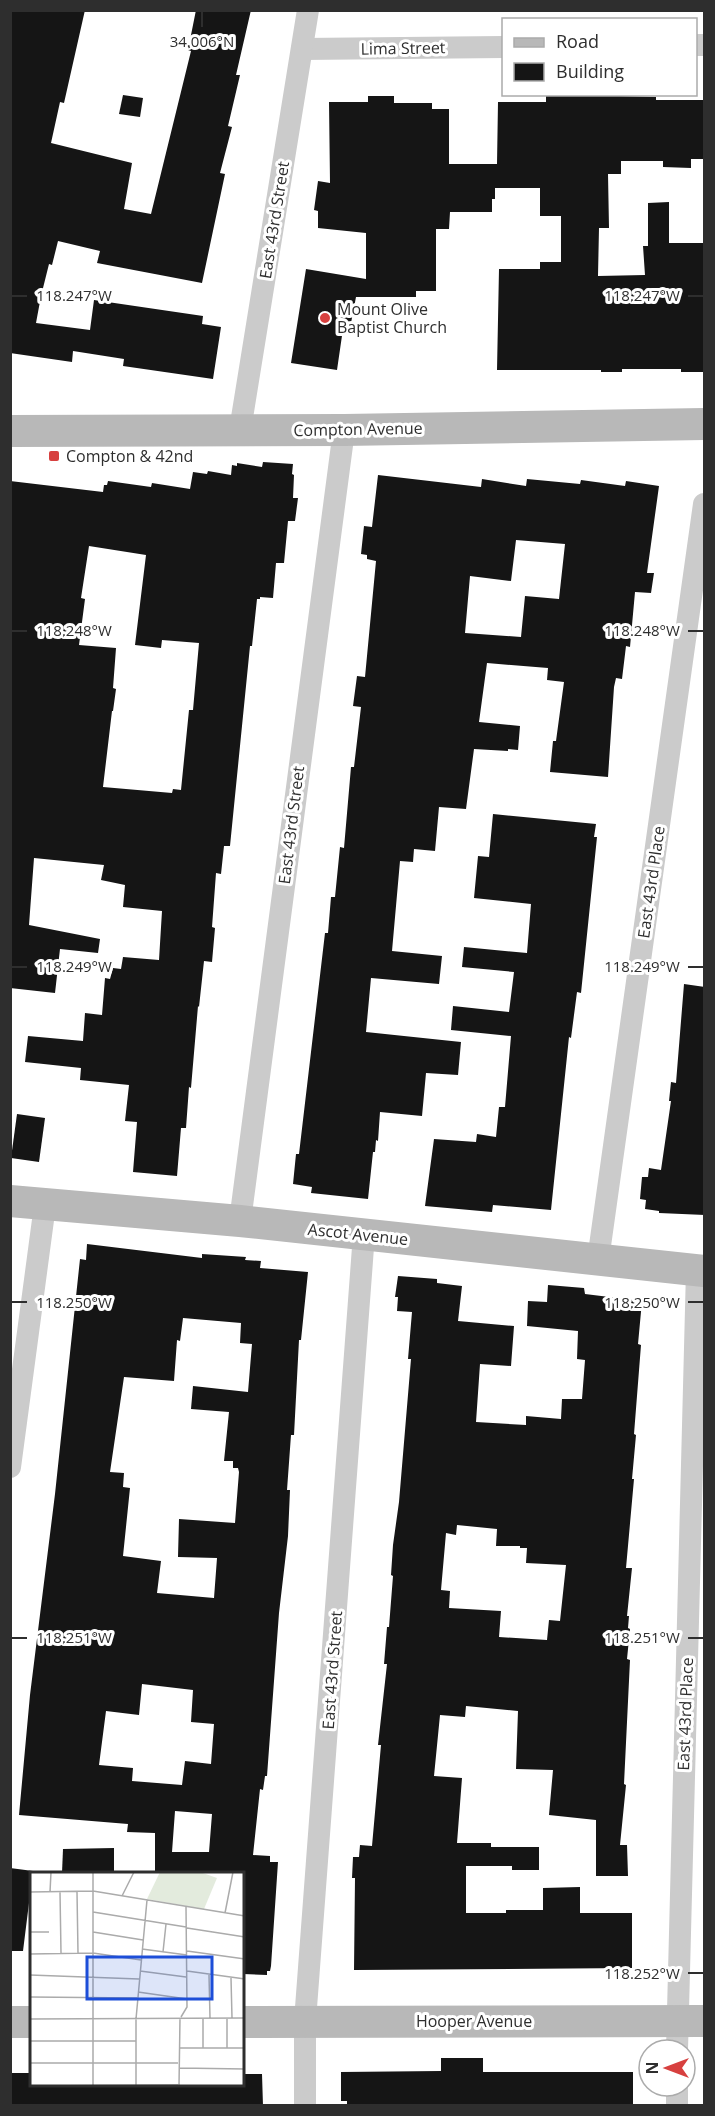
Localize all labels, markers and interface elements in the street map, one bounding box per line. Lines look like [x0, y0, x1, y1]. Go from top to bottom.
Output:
legend [502, 18, 697, 96]
text: Road [556, 29, 599, 53]
text: 34.006°N [170, 31, 234, 51]
street label: Lima Street [360, 36, 446, 60]
text: Building [556, 59, 624, 83]
street label: East 43rd Street [254, 159, 294, 280]
text: 118.247°W [36, 285, 112, 305]
text: 118.247°W [604, 285, 680, 305]
place label: Mount Olive Baptist Church [337, 298, 447, 338]
marker: Mount Olive Baptist Church [318, 311, 332, 325]
street label: Compton Avenue [293, 417, 423, 441]
place label: Compton & 42nd [66, 445, 193, 467]
marker: Compton & 42nd [47, 449, 61, 463]
text: 118.248°W [36, 620, 112, 640]
text: 118.248°W [604, 620, 680, 640]
street label: East 43rd Street [273, 764, 309, 885]
street label: East 43rd Place [632, 824, 670, 940]
text: 118.249°W [36, 956, 112, 976]
text: 118.249°W [604, 956, 680, 976]
street label: Ascot Avenue [307, 1218, 409, 1250]
text: 118.250°W [36, 1292, 112, 1312]
text: 118.250°W [604, 1292, 680, 1312]
street label: East 43rd Street [317, 1610, 347, 1730]
text: 118.251°W [36, 1627, 112, 1647]
text: 118.251°W [604, 1627, 680, 1647]
street label: East 43rd Place [672, 1657, 698, 1771]
inset map [30, 1872, 244, 2086]
text: 118.252°W [604, 1963, 680, 1983]
street label: Hooper Avenue [416, 2010, 532, 2032]
north arrow [637, 2038, 697, 2098]
text: N [641, 2061, 663, 2075]

